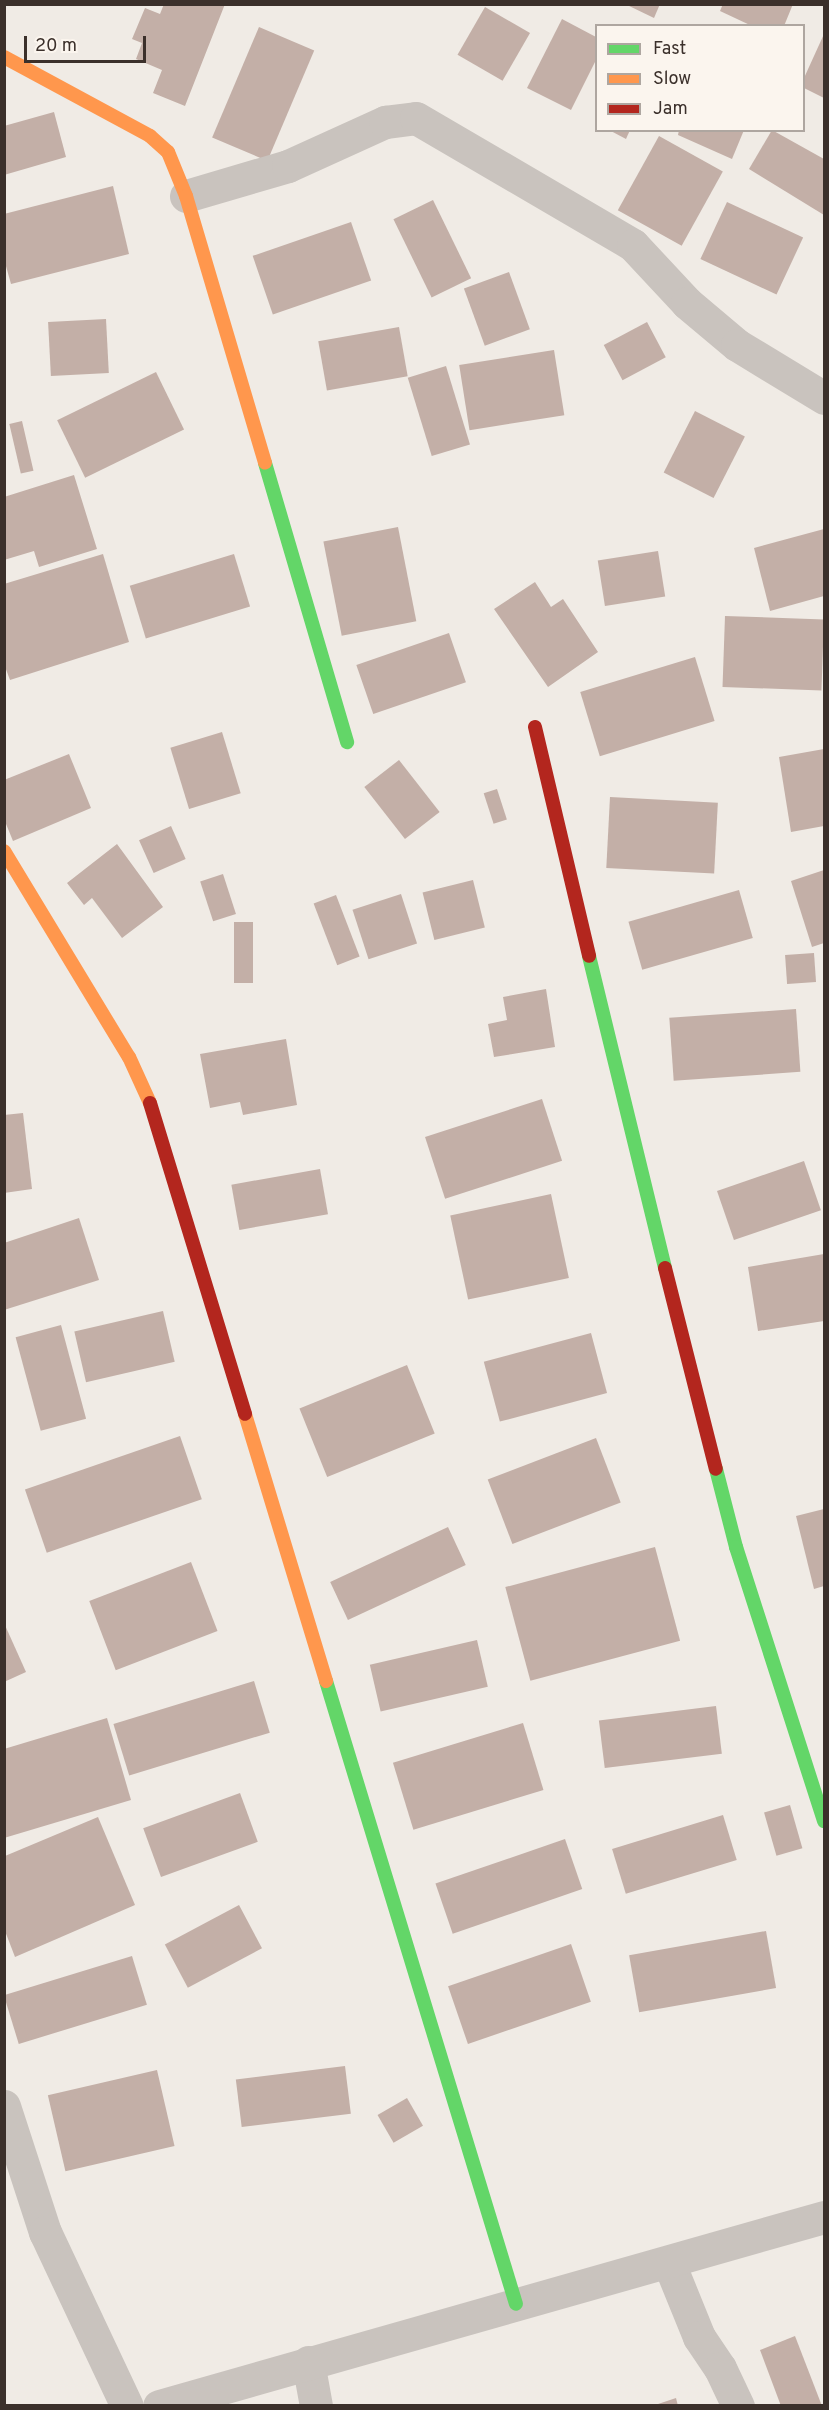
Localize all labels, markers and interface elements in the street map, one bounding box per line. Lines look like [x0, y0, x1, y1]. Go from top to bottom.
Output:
scale bar [27, 24, 148, 62]
legend [595, 24, 805, 132]
text: 20 m [35, 35, 77, 58]
text: Fast [653, 38, 686, 61]
text: Slow [653, 68, 691, 91]
text: Jam [653, 98, 688, 121]

